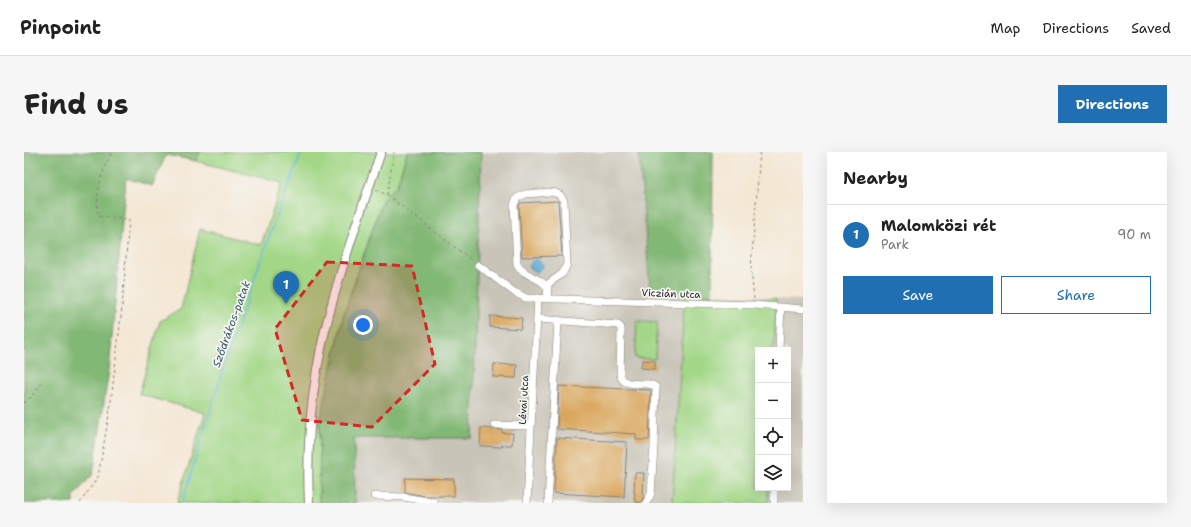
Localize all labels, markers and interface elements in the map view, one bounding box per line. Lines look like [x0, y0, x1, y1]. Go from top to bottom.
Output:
text: Pinpoint [20, 15, 101, 40]
text: Map [991, 19, 1021, 37]
text: Directions [1043, 19, 1109, 37]
text: Saved [1131, 19, 1171, 37]
text: Find us [24, 85, 129, 123]
button: Directions [1058, 85, 1167, 123]
text: Nearby [843, 167, 908, 189]
text: Malomközi rét [881, 216, 996, 236]
text: 1 [853, 226, 859, 243]
text: 90 m [1117, 226, 1151, 243]
text: Park [881, 236, 909, 253]
pin: 1 [273, 271, 299, 304]
button: Save [843, 276, 993, 314]
button: Share [1001, 276, 1151, 314]
water label: Sződrákos-patak [209, 278, 254, 369]
street label: Viczián utca [641, 286, 702, 301]
your location [353, 315, 373, 335]
map controls [755, 347, 791, 491]
button: + [755, 347, 791, 383]
street label: Lévai utca [516, 374, 531, 425]
button: − [755, 383, 791, 419]
button: locate [755, 419, 791, 455]
button: layers [755, 455, 791, 491]

